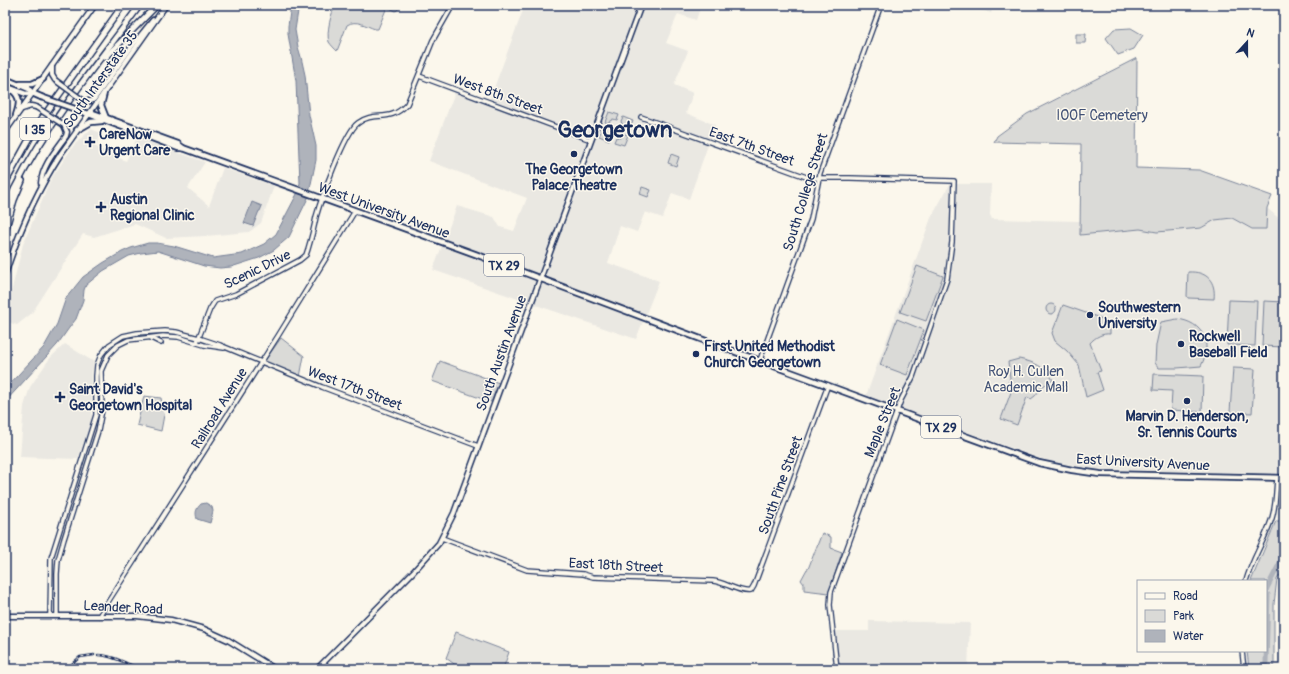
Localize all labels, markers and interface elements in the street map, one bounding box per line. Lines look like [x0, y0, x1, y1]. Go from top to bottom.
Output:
north arrow [1227, 22, 1267, 62]
text: N [1245, 26, 1257, 41]
street label: South Interstate 35 [59, 27, 141, 131]
street label: West 8th Street [451, 70, 545, 119]
park label: IOOF Cemetery [1056, 107, 1148, 124]
district label: Georgetown [558, 116, 672, 144]
road number: I 35 [20, 118, 50, 140]
street label: East 7th Street [707, 123, 797, 170]
place label: CareNow Urgent Care [99, 126, 171, 159]
street label: South College Street [779, 131, 832, 253]
marker: CareNow Urgent Care [84, 136, 96, 148]
marker: The Georgetown Palace Theatre [569, 149, 579, 159]
place label: The Georgetown Palace Theatre [524, 161, 623, 194]
street label: West University Avenue [316, 179, 452, 242]
place label: Austin Regional Clinic [110, 191, 195, 224]
marker: Austin Regional Clinic [95, 201, 107, 213]
street label: Scenic Drive [221, 246, 294, 293]
road number: TX 29 [484, 254, 524, 276]
street label: South Austin Avenue [473, 293, 530, 413]
place label: Southwestern University [1098, 299, 1181, 332]
marker: Southwestern University [1085, 310, 1095, 320]
place label: Rockwell Baseball Field [1189, 328, 1268, 361]
place label: First United Methodist Church Georgetown [704, 338, 835, 371]
marker: Rockwell Baseball Field [1176, 339, 1186, 349]
marker: First United Methodist Church Georgetown [691, 349, 701, 359]
street label: West 17th Street [305, 363, 405, 414]
park label: Roy H. Cullen Academic Mall [984, 363, 1068, 396]
street label: Railroad Avenue [188, 365, 251, 452]
place label: Saint David's Georgetown Hospital [69, 381, 192, 414]
street label: Maple Street [861, 384, 904, 460]
marker: Saint David's Georgetown Hospital [54, 391, 66, 403]
marker: Marvin D. Henderson, Sr. Tennis Courts [1182, 396, 1192, 406]
place label: Marvin D. Henderson, Sr. Tennis Courts [1126, 408, 1249, 441]
road number: TX 29 [921, 416, 961, 438]
street label: South Pine Street [755, 433, 806, 537]
street label: East University Avenue [1076, 451, 1210, 474]
street label: East 18th Street [568, 555, 664, 576]
legend [1137, 580, 1267, 652]
text: Road [1173, 589, 1198, 604]
street label: Leander Road [83, 597, 163, 618]
text: Park [1173, 609, 1194, 624]
text: Water [1173, 629, 1204, 644]

